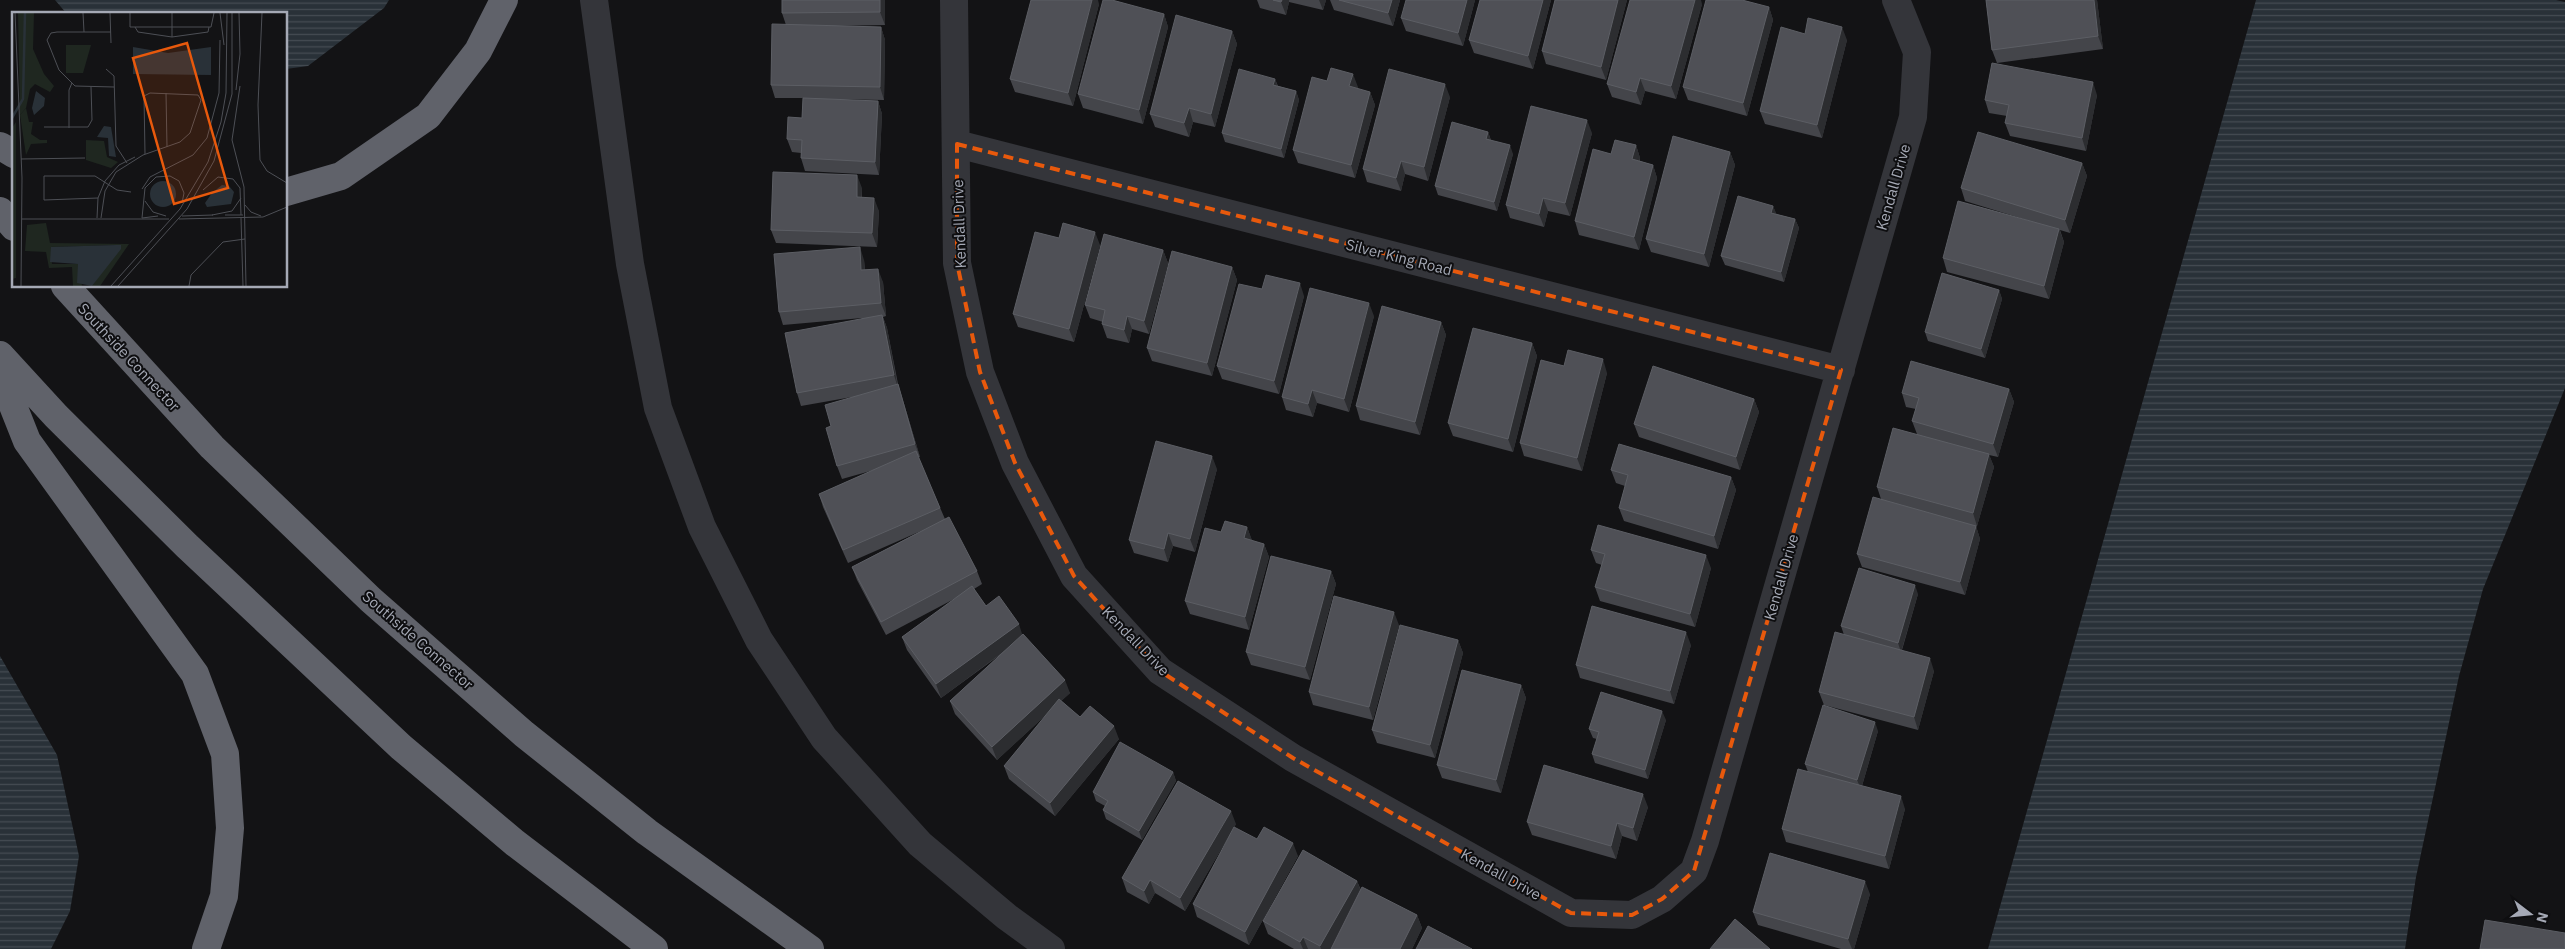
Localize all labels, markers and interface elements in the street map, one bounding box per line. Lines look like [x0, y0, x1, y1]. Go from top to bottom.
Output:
inset map [12, 12, 288, 288]
street label: Kendall Drive [1872, 142, 1914, 232]
street label: Kendall Drive [948, 179, 970, 269]
street label: Silver King Road [1344, 235, 1454, 279]
street label: Southside Connector [74, 299, 184, 415]
street label: Kendall Drive [1760, 532, 1802, 622]
street label: Southside Connector [359, 587, 478, 694]
street label: Kendall Drive [1098, 602, 1174, 680]
street label: Kendall Drive [1457, 844, 1545, 904]
north arrow [2505, 889, 2555, 939]
text: N [2532, 910, 2553, 925]

